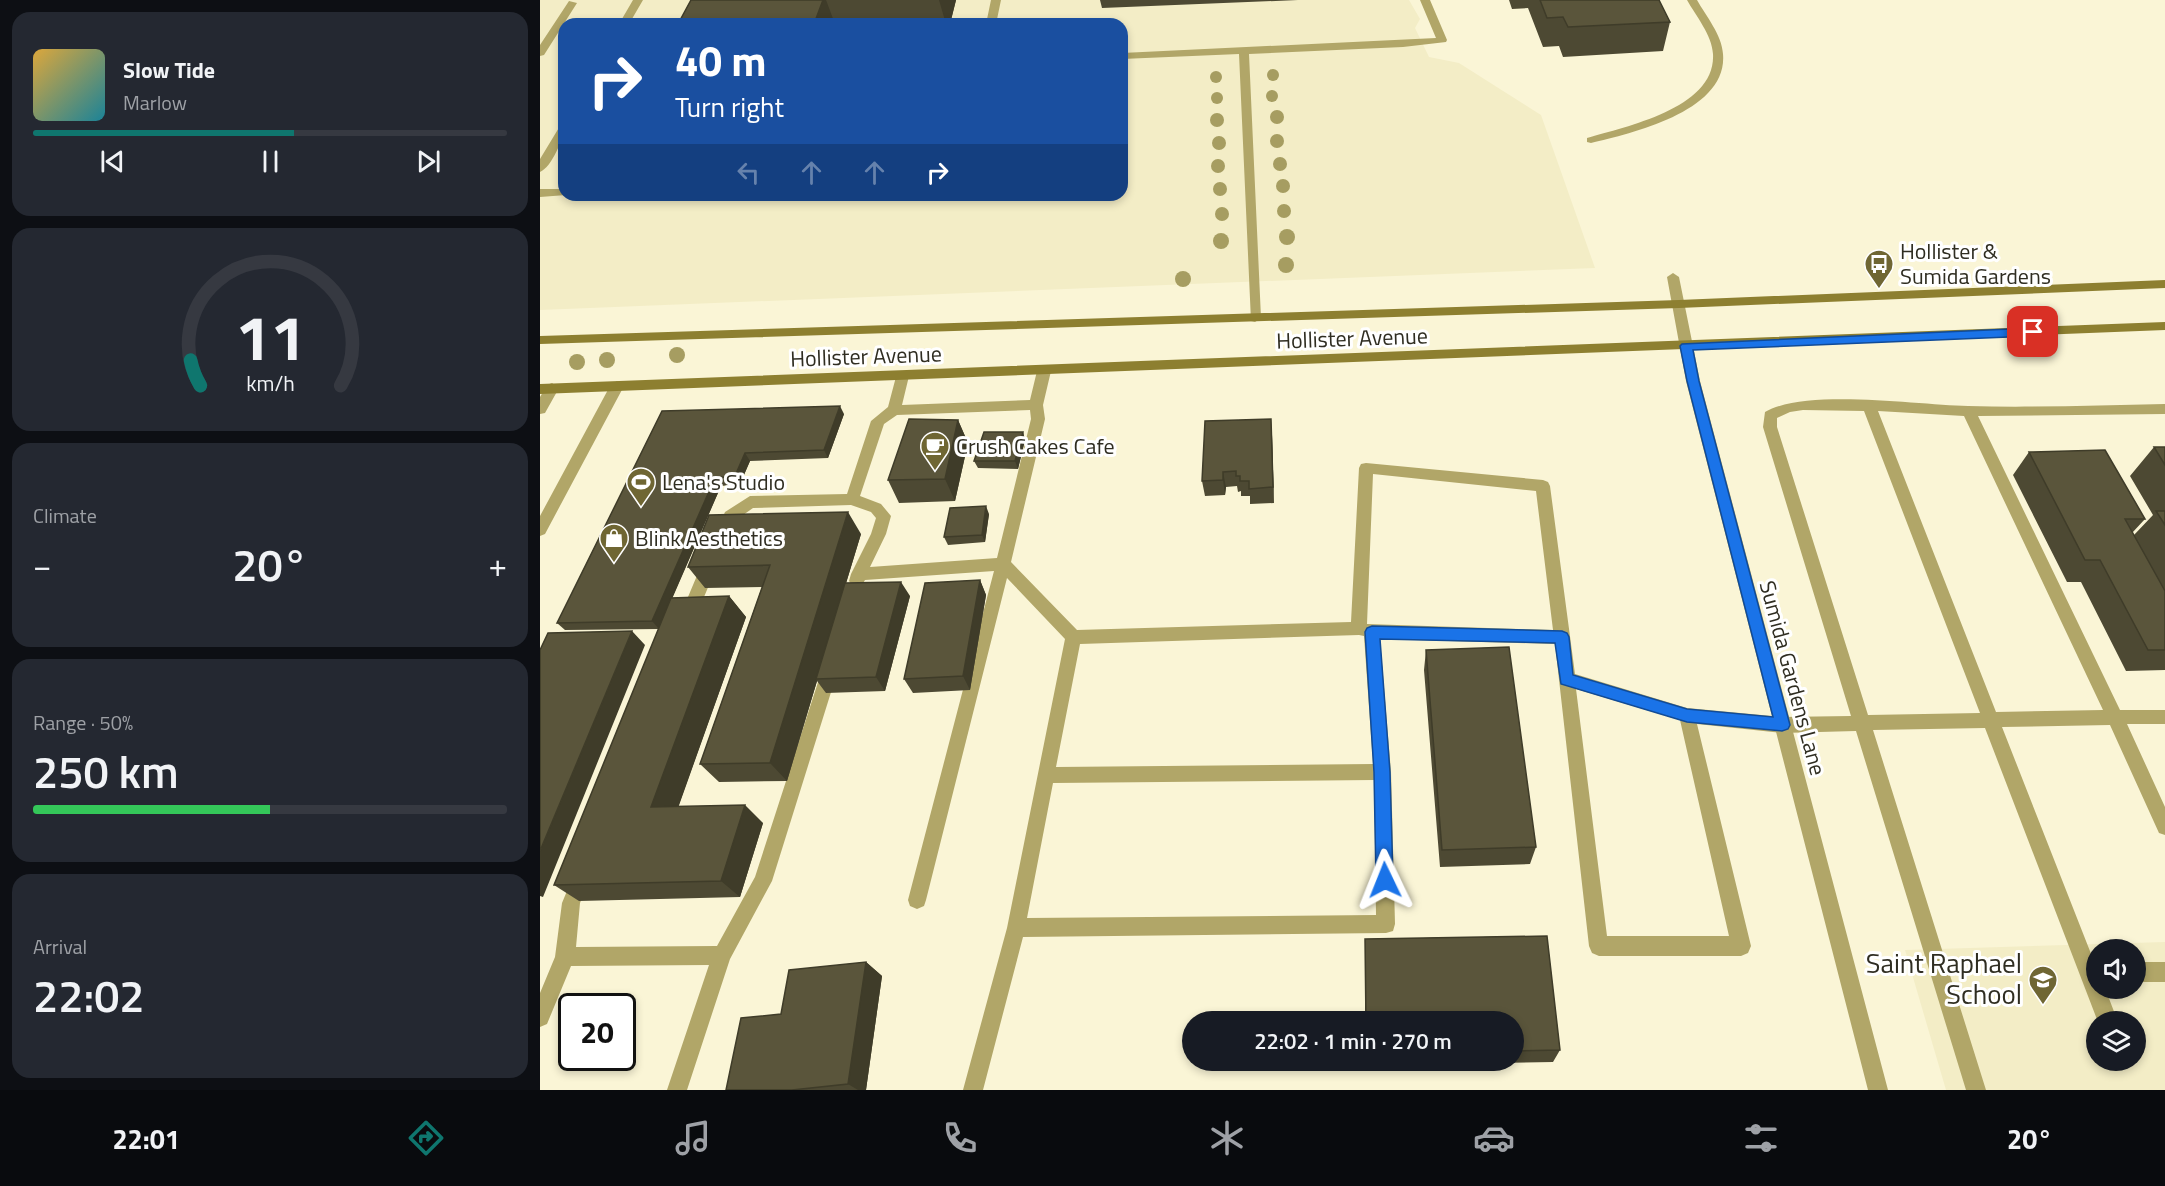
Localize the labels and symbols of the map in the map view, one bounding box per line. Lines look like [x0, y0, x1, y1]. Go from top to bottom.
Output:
place label: Hollister & Sumida Gardens [1900, 234, 2051, 293]
bus stop icon: Hollister & Sumida Gardens [1863, 248, 1895, 290]
pin [2007, 306, 2058, 357]
street label: Hollister Avenue [1276, 318, 1428, 358]
street label: Hollister Avenue [790, 336, 942, 376]
place label: Crush Cakes Cafe [956, 429, 1115, 463]
cafe icon: Crush Cakes Cafe [919, 430, 951, 472]
place label: Lena's Studio [662, 465, 785, 499]
sports icon: Lena's Studio [625, 466, 657, 508]
place label: Blink Aesthetics [635, 521, 783, 555]
shop icon: Blink Aesthetics [598, 522, 630, 564]
street label: Sumida Gardens Lane [1751, 577, 1835, 779]
position arrow [1353, 848, 1417, 912]
place label: Saint Raphael School [1866, 942, 2022, 1014]
school or university icon: Saint Raphael School [2027, 964, 2059, 1006]
speed limit sign: 20 [558, 993, 636, 1071]

